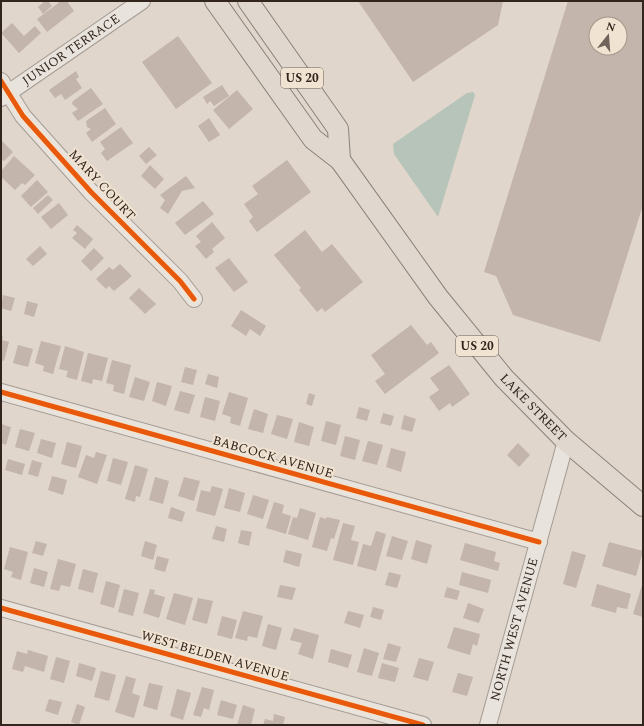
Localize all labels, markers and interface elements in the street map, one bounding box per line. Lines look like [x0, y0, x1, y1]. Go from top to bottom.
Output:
street label: JUNIOR TERRACE [18, 9, 124, 91]
north arrow [588, 16, 628, 56]
text: N [604, 17, 618, 36]
road number: US 20 [281, 68, 323, 88]
street label: MARY COURT [64, 145, 140, 225]
road number: US 20 [456, 336, 498, 356]
street label: LAKE STREET [495, 369, 572, 446]
street label: BABCOCK AVENUE [210, 430, 336, 484]
street label: NORTH WEST AVENUE [485, 555, 543, 704]
street label: WEST BELDEN AVENUE [139, 625, 291, 687]

